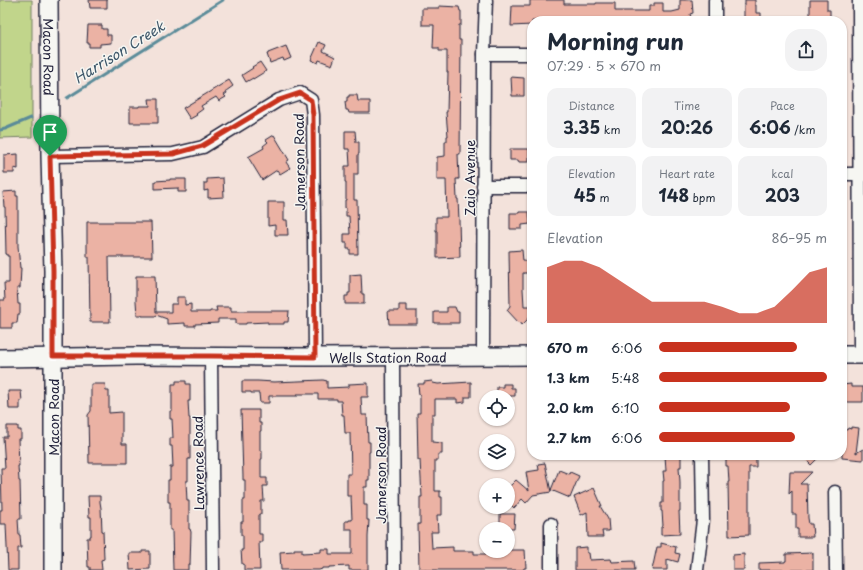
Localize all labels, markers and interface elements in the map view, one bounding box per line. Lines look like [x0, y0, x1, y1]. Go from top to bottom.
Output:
water label: Harrison Creek [69, 15, 170, 88]
street label: Macon Road [40, 18, 59, 96]
text: Morning run [547, 24, 684, 57]
button: share [785, 29, 827, 71]
text: 07:29 · 5 × 670 m [547, 56, 661, 75]
text: Distance [569, 97, 615, 114]
text: Time [674, 97, 700, 114]
text: Pace [770, 97, 795, 114]
street label: Jamerson Road [289, 113, 309, 211]
text: 3.35 [563, 114, 600, 140]
text: 20:26 [661, 114, 713, 140]
text: 6:06 [749, 114, 791, 140]
pin [33, 115, 67, 156]
icon: arrive [39, 121, 61, 143]
text: km [600, 121, 620, 138]
text: /km [791, 121, 815, 138]
street label: Zaio Avenue [460, 140, 479, 216]
text: Elevation [568, 165, 615, 182]
text: Heart rate [659, 165, 715, 182]
text: kcal [771, 165, 793, 182]
text: 45 [574, 182, 596, 208]
text: 148 [659, 182, 689, 208]
text: 203 [765, 182, 800, 208]
text: m [596, 189, 610, 206]
text: bpm [689, 189, 715, 206]
text: Elevation [547, 228, 603, 247]
text: 86–95 m [771, 228, 827, 247]
text: 670 m [547, 338, 588, 357]
text: 6:06 [611, 338, 642, 357]
street label: Wells Station Road [329, 347, 447, 366]
text: 1.3 km [547, 368, 590, 387]
text: 5:48 [611, 368, 640, 387]
street label: Macon Road [44, 378, 63, 456]
map controls [479, 390, 515, 558]
button: locate [479, 390, 515, 426]
text: 2.0 km [547, 398, 594, 417]
text: 6:10 [611, 398, 639, 417]
street label: Lawrence Road [188, 416, 208, 510]
street label: Jamerson Road [371, 426, 390, 524]
text: 2.7 km [547, 428, 591, 447]
text: 6:06 [611, 428, 642, 447]
button: layers [479, 434, 515, 470]
button: + [479, 478, 515, 514]
button: − [479, 522, 515, 558]

